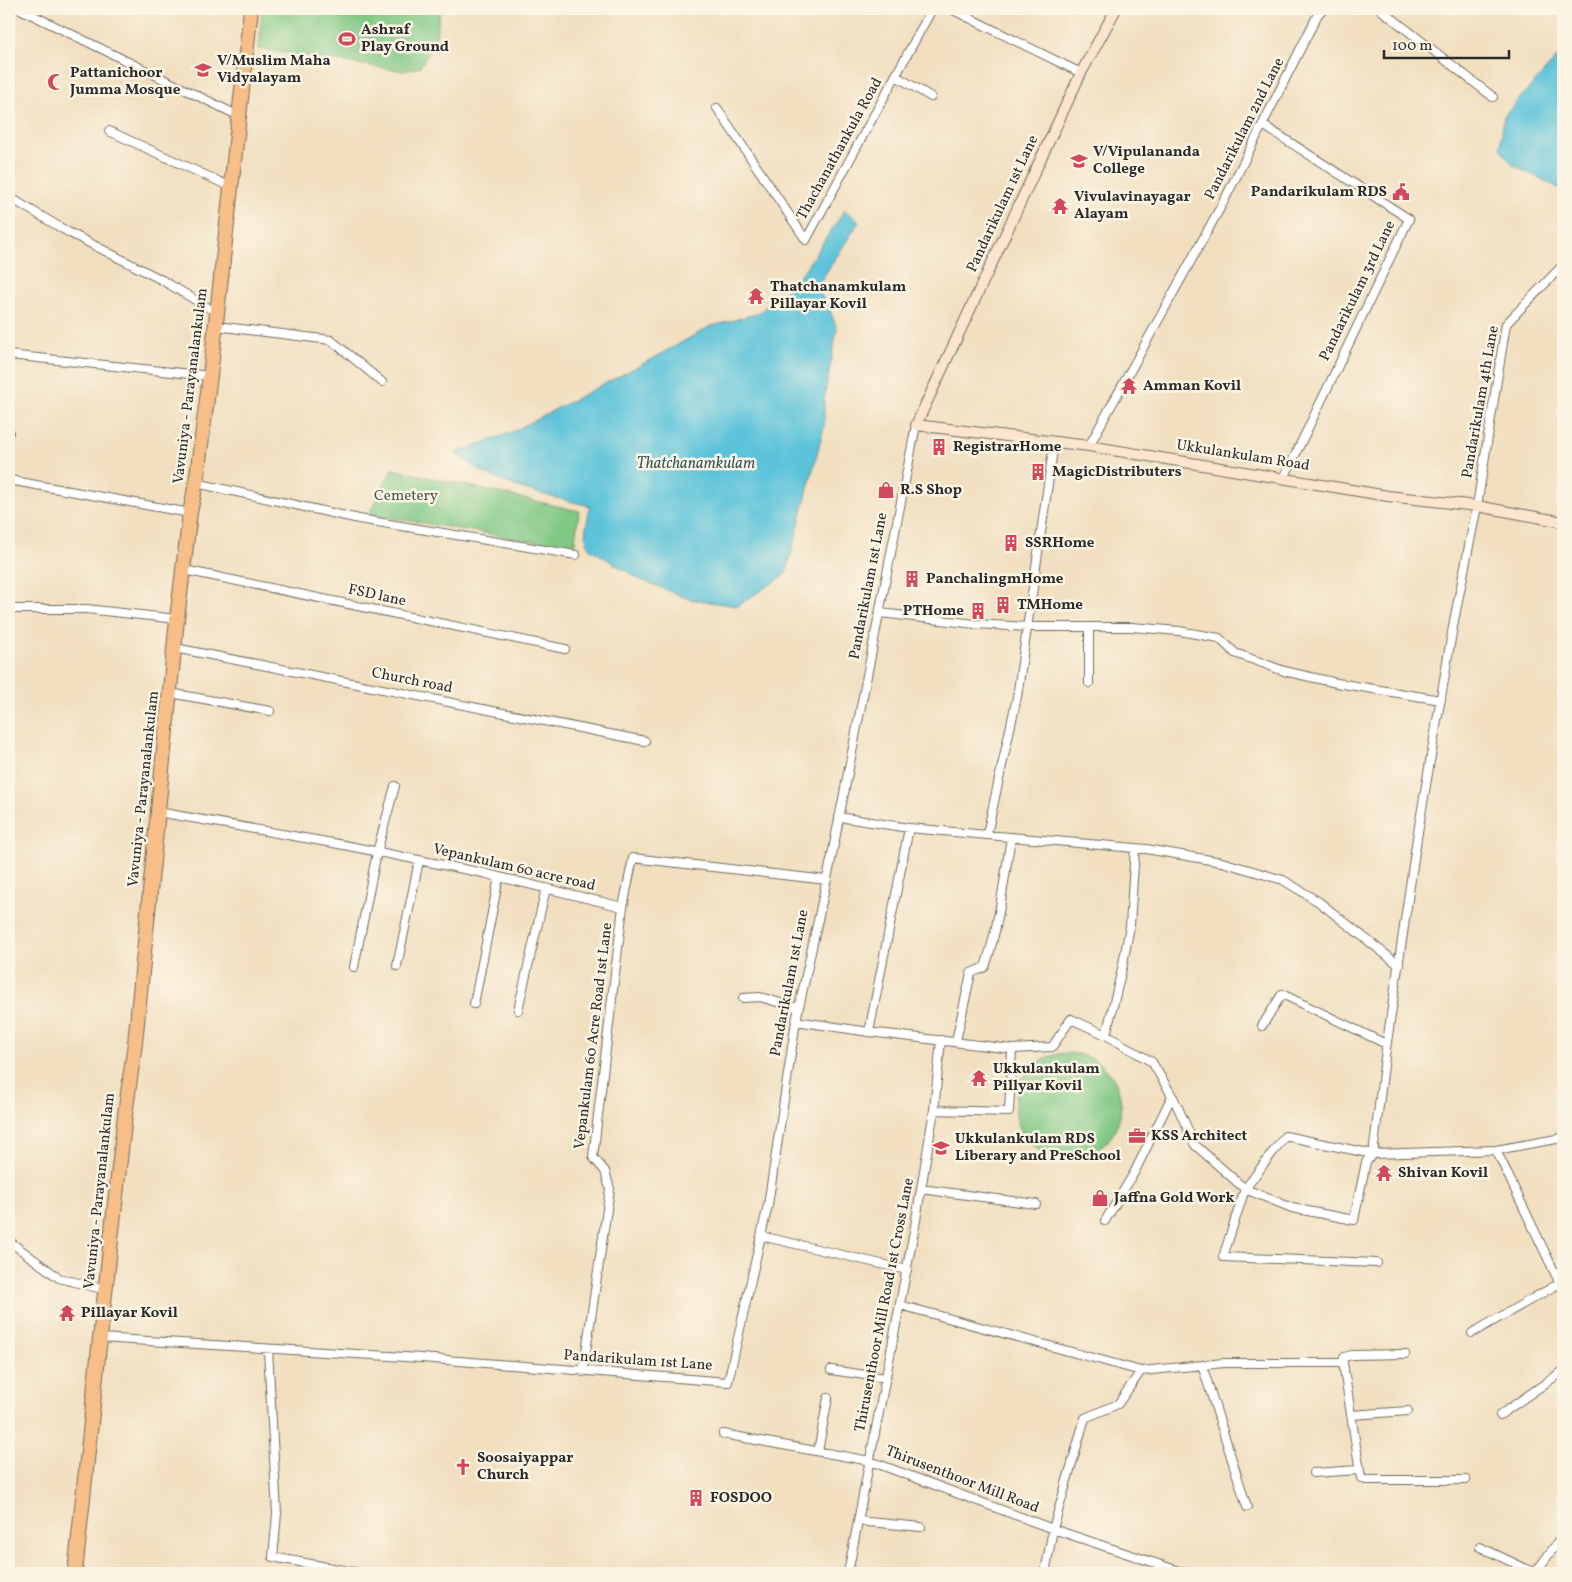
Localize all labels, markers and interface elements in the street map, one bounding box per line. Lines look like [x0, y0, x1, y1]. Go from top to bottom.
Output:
place label: Ashraf Play Ground [361, 20, 449, 58]
scale bar [1384, 28, 1510, 60]
sports icon: Ashraf Play Ground [337, 29, 357, 49]
text: 100 m [1392, 36, 1432, 57]
place label: V/Muslim Maha Vidyalayam [217, 51, 331, 89]
street label: Pandarikulam 2nd Lane [1200, 54, 1290, 204]
school or university icon: V/Muslim Maha Vidyalayam [193, 60, 213, 80]
place label: Pattanichoor Jumma Mosque [69, 63, 181, 101]
mosque icon: Pattanichoor Jumma Mosque [46, 72, 66, 92]
street label: Thachanathankula Road [792, 74, 888, 224]
street label: Pandarikulam 1st Lane [962, 132, 1044, 276]
place label: V/Vipulananda College [1093, 142, 1200, 180]
school or university icon: V/Vipulananda College [1069, 151, 1089, 171]
place label: Pandarikulam RDS [1251, 182, 1387, 203]
public building icon: Pandarikulam RDS [1391, 182, 1411, 202]
place label: Vivulavinayagar Alayam [1074, 187, 1191, 225]
temple icon: Vivulavinayagar Alayam [1050, 196, 1070, 216]
street label: Pandarikulam 3rd Lane [1315, 217, 1401, 365]
place label: Thatchanamkulam Pillayar Kovil [770, 277, 907, 315]
temple icon: Thatchanamkulam Pillayar Kovil [746, 286, 766, 306]
street label: Vavuniya - Parayanalankulam [169, 287, 213, 485]
street label: Pandarikulam 4th Lane [1457, 324, 1505, 480]
temple icon: Amman Kovil [1119, 376, 1139, 396]
place label: Amman Kovil [1143, 376, 1241, 397]
street label: Ukkulankulam Road [1175, 435, 1311, 477]
building icon: RegistrarHome [929, 437, 949, 457]
place label: RegistrarHome [953, 437, 1062, 458]
water label: Thatchanamkulam [637, 453, 755, 475]
building icon: MagicDistributers [1028, 462, 1048, 482]
place label: MagicDistributers [1052, 462, 1182, 483]
shop icon: R.S Shop [876, 480, 896, 500]
place label: R.S Shop [900, 480, 962, 501]
park label: Cemetery [374, 486, 438, 507]
street label: Pandarikulam 1st Lane [844, 511, 894, 661]
building icon: SSRHome [1001, 533, 1021, 553]
place label: SSRHome [1025, 533, 1095, 554]
building icon: PanchalingmHome [902, 569, 922, 589]
place label: PanchalingmHome [926, 569, 1064, 590]
street label: FSD lane [346, 580, 408, 612]
building icon: TMHome [993, 595, 1013, 615]
place label: TMHome [1017, 595, 1083, 616]
place label: PTHome [903, 601, 964, 622]
building icon: PTHome [968, 601, 988, 621]
street label: Church road [370, 663, 454, 699]
street label: Vavuniya - Parayanalankulam [123, 690, 165, 888]
street label: Vepankulam 60 acre road [431, 839, 597, 897]
street label: Pandarikulam 1st Lane [765, 908, 815, 1058]
street label: Vepankulam 60 Acre Road 1st Lane [570, 922, 618, 1150]
place label: Ukkulankulam Pillyar Kovil [993, 1059, 1100, 1097]
temple icon: Ukkulankulam Pillyar Kovil [969, 1068, 989, 1088]
street label: Vavuniya - Parayanalankulam [79, 1092, 121, 1290]
office icon: KSS Architect [1127, 1126, 1147, 1146]
place label: KSS Architect [1151, 1126, 1247, 1147]
place label: Ukkulankulam RDS Liberary and PreSchool [955, 1129, 1121, 1167]
school or university icon: Ukkulankulam RDS Liberary and PreSchool [931, 1138, 951, 1158]
temple icon: Shivan Kovil [1374, 1163, 1394, 1183]
place label: Shivan Kovil [1398, 1163, 1488, 1184]
street label: Thirusenthoor Mill Road 1st Cross Lane [850, 1176, 920, 1434]
shop icon: Jaffna Gold Work [1090, 1188, 1110, 1208]
place label: Jaffna Gold Work [1113, 1188, 1235, 1209]
temple icon: Pillayar Kovil [57, 1303, 77, 1323]
place label: Pillayar Kovil [81, 1303, 178, 1324]
street label: Pandarikulam 1st Lane [563, 1345, 713, 1377]
street label: Thirusenthoor Mill Road [882, 1441, 1042, 1519]
place label: Soosaiyappar Church [477, 1448, 573, 1486]
church icon: Soosaiyappar Church [453, 1457, 473, 1477]
building icon: FOSDOO [686, 1488, 706, 1508]
place label: FOSDOO [710, 1488, 772, 1509]

